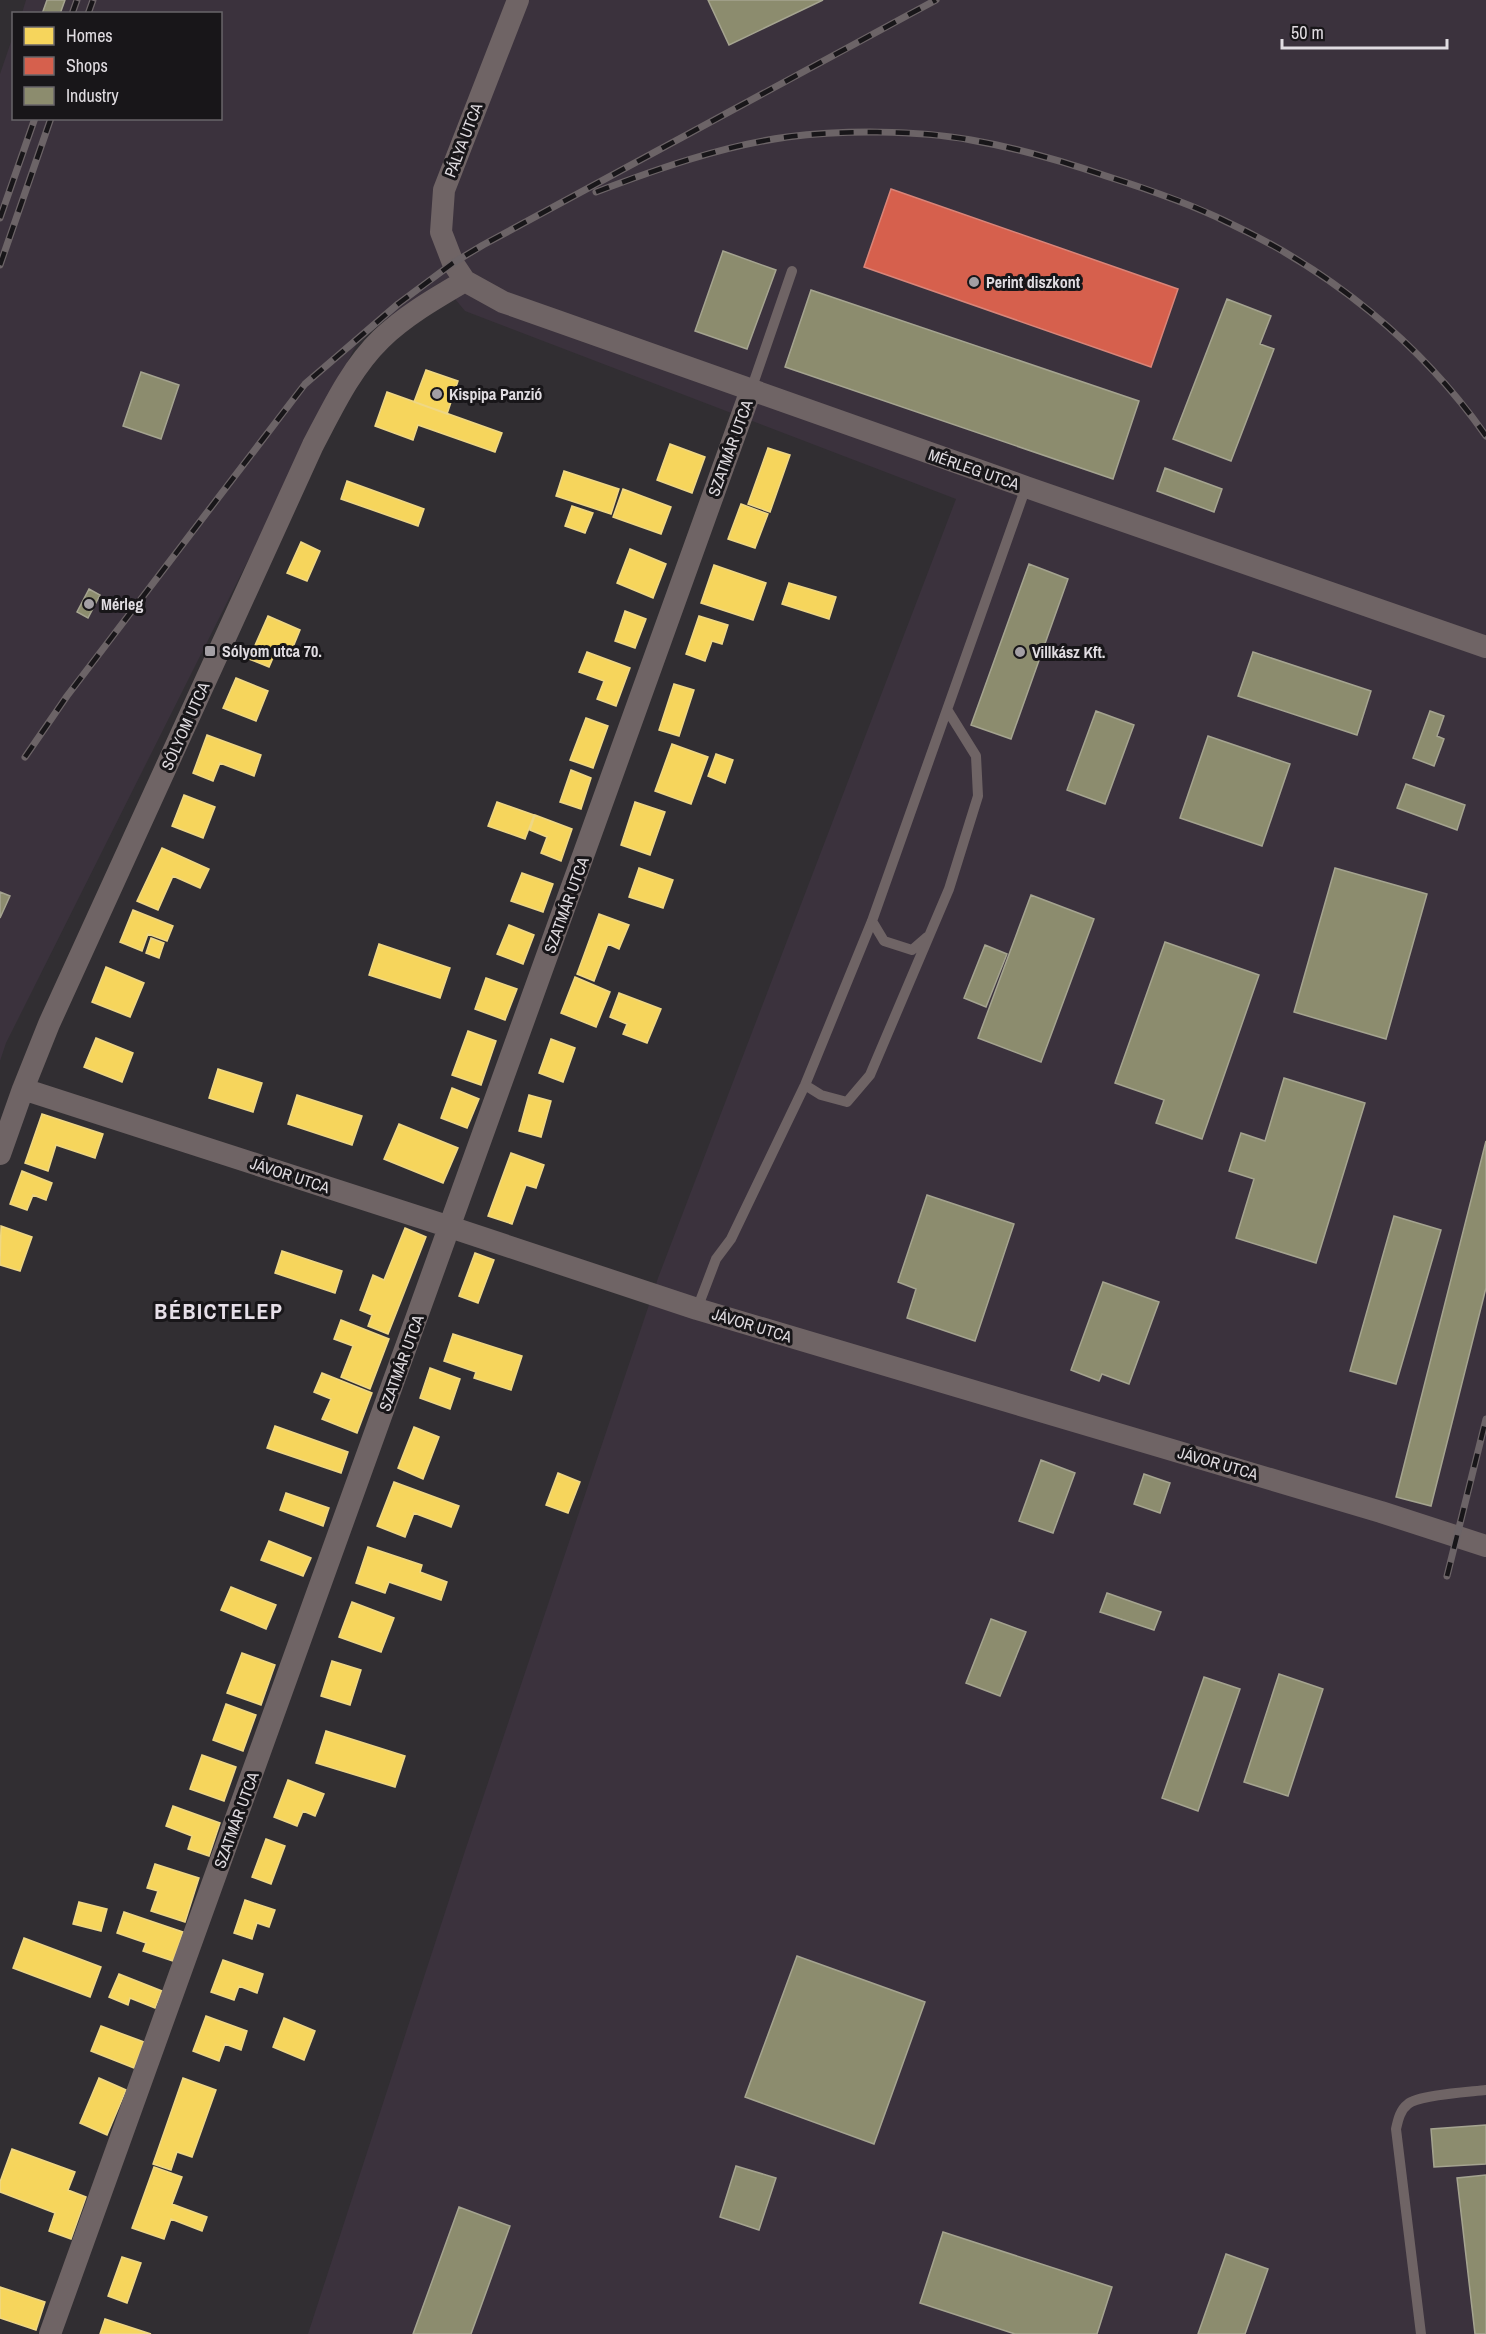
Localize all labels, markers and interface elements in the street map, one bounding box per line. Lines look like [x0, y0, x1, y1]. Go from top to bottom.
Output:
legend [12, 12, 222, 120]
scale bar [1282, 12, 1447, 50]
text: 50 m [1291, 20, 1324, 45]
text: Homes [66, 23, 113, 48]
text: Shops [66, 53, 108, 78]
text: Industry [66, 83, 119, 108]
street label: PÁLYA UTCA [439, 99, 487, 180]
place label: Perint diszkont [986, 271, 1081, 293]
marker: Perint diszkont [967, 275, 981, 289]
place label: Kispipa Panzió [449, 383, 542, 405]
marker: Kispipa Panzió [430, 387, 444, 401]
street label: SZATMÁR UTCA [702, 397, 758, 499]
street label: MÉRLEG UTCA [926, 443, 1023, 495]
place label: Mérleg [101, 593, 143, 615]
marker: Mérleg [82, 597, 96, 611]
place label: Sólyom utca 70. [222, 640, 322, 662]
place label: Villkász Kft. [1032, 641, 1105, 663]
marker: Sólyom utca 70. [203, 644, 217, 658]
marker: Villkász Kft. [1013, 645, 1027, 659]
street label: SÓLYOM UTCA [156, 678, 214, 774]
street label: SZATMÁR UTCA [538, 854, 594, 956]
street label: JÁVOR UTCA [248, 1152, 333, 1198]
district label: BÉBICTELEP [154, 1296, 284, 1326]
street label: JÁVOR UTCA [710, 1302, 795, 1348]
street label: SZATMÁR UTCA [373, 1312, 429, 1414]
street label: JÁVOR UTCA [1175, 1441, 1261, 1485]
street label: SZATMÁR UTCA [208, 1769, 264, 1871]

